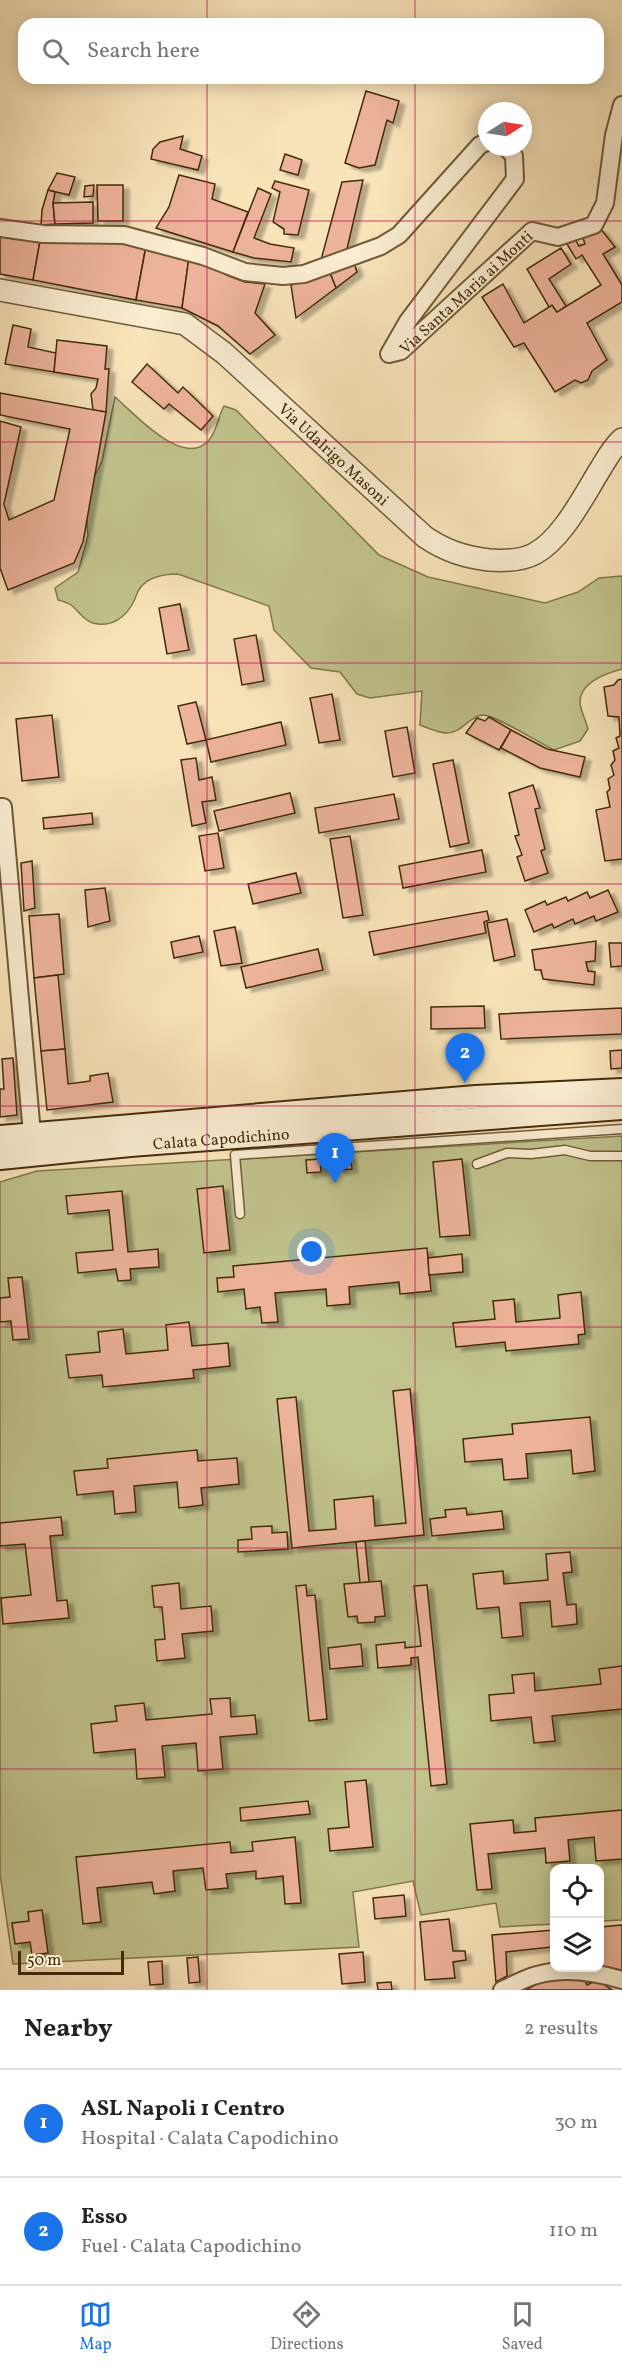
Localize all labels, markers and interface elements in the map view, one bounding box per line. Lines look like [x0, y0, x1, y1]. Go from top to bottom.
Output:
search box [18, 18, 604, 84]
icon: search [39, 35, 72, 68]
text: Search here [87, 36, 200, 67]
north arrow [478, 102, 532, 156]
street label: Via Santa Maria ai Monti [395, 226, 539, 360]
street label: Via Udalrigo Masoni [273, 399, 393, 512]
pin: 2 [446, 1034, 484, 1083]
street label: Calata Capodichino [152, 1124, 290, 1156]
pin: 1 [316, 1134, 354, 1183]
your location [297, 1237, 326, 1266]
map controls [550, 1864, 604, 1972]
button: locate [550, 1864, 604, 1918]
button: layers [550, 1918, 604, 1972]
scale bar [18, 1948, 124, 1976]
text: 50 m [27, 1950, 61, 1972]
text: Nearby [24, 2011, 113, 2047]
text: 2 results [524, 2015, 598, 2043]
text: ASL Napoli 1 Centro [81, 2094, 285, 2125]
text: 1 [39, 2109, 48, 2137]
text: 30 m [554, 2109, 598, 2137]
text: Hospital · Calata Capodichino [81, 2125, 339, 2153]
text: Esso [81, 2202, 128, 2233]
text: 2 [38, 2217, 49, 2245]
text: 110 m [549, 2217, 598, 2245]
text: Fuel · Calata Capodichino [81, 2233, 301, 2261]
tab: Map [79, 2298, 112, 2356]
tab: Directions [270, 2298, 344, 2356]
tab: Saved [502, 2298, 543, 2356]

